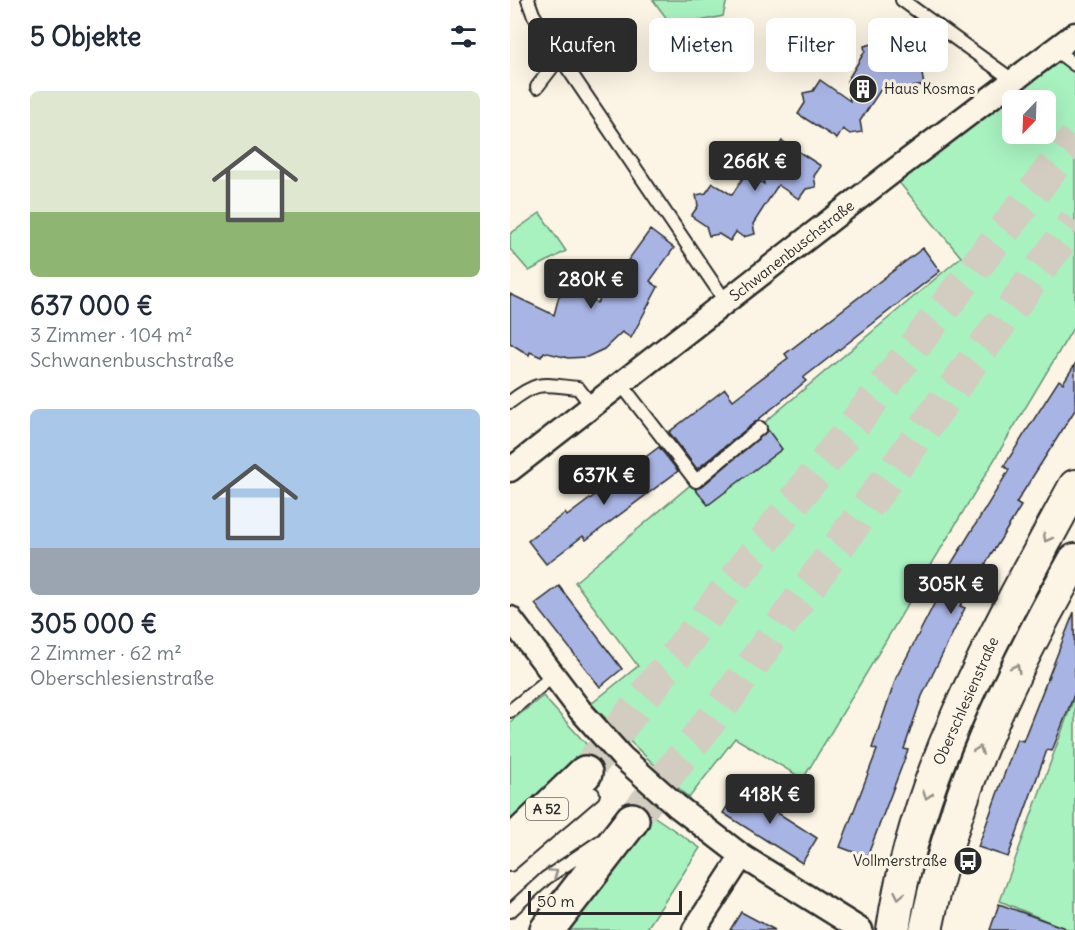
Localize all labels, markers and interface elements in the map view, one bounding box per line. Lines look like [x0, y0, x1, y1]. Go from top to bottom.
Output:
chip: Kaufen [528, 18, 637, 72]
chip: Mieten [649, 18, 754, 72]
chip: Filter [766, 18, 856, 72]
chip: Neu [868, 18, 948, 72]
text: 5 Objekte [30, 20, 141, 53]
icon: filters [447, 20, 480, 53]
building icon: Haus Kosmas [847, 73, 879, 105]
place label: Haus Kosmas [884, 79, 975, 98]
north arrow [1002, 90, 1056, 144]
map controls [1002, 90, 1056, 144]
icon: home [201, 130, 309, 238]
pin: 266K € [706, 141, 804, 192]
text: 266K € [723, 148, 787, 173]
street label: Schwanenbuschstraße [726, 196, 858, 305]
pin: 280K € [542, 259, 640, 310]
text: 280K € [558, 266, 624, 291]
text: 637 000 € [30, 289, 153, 322]
text: 3 Zimmer · 104 m² [30, 322, 192, 347]
text: Schwanenbuschstraße [30, 347, 234, 372]
icon: home [201, 448, 309, 556]
pin: 637K € [555, 455, 653, 506]
text: 637K € [573, 462, 635, 487]
one-way arrow [1043, 531, 1054, 542]
pin: 305K € [902, 564, 1000, 615]
text: 305K € [918, 571, 984, 596]
text: 305 000 € [30, 607, 157, 640]
street label: Oberschlesienstraße [929, 634, 1002, 768]
text: 2 Zimmer · 62 m² [30, 640, 182, 665]
one-way arrow [1009, 664, 1021, 675]
text: Oberschlesienstraße [30, 665, 214, 690]
one-way arrow [972, 745, 984, 756]
pin: 418K € [721, 774, 819, 825]
text: 418K € [740, 781, 800, 806]
one-way arrow [921, 789, 934, 800]
road number: A 52 [526, 798, 568, 820]
bus stop icon: Vollmerstraße [952, 845, 984, 877]
place label: Vollmerstraße [853, 851, 947, 870]
one-way arrow [547, 869, 558, 880]
scale bar [528, 888, 682, 916]
one-way arrow [893, 889, 906, 899]
text: 50 m [537, 891, 575, 911]

